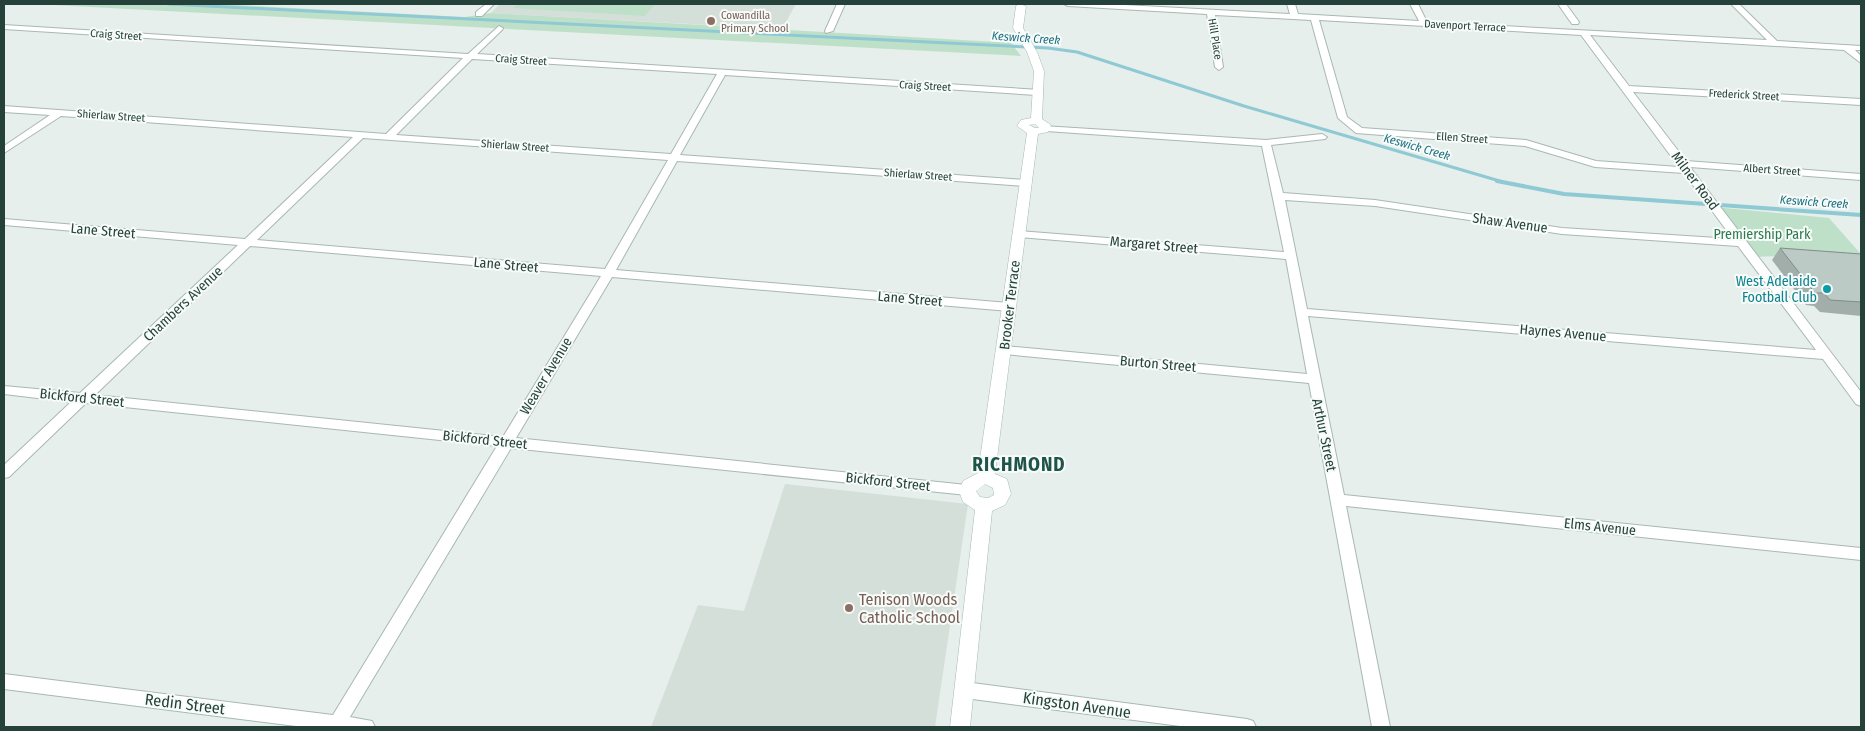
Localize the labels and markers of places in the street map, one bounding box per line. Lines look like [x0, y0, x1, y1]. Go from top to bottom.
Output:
place label: Cowandilla Primary School [721, 9, 789, 35]
marker: Cowandilla Primary School [705, 15, 717, 27]
place label: West Adelaide Football Club [1736, 273, 1817, 306]
marker: West Adelaide Football Club [1821, 283, 1833, 295]
place label: Tenison Woods Catholic School [859, 590, 960, 627]
marker: Tenison Woods Catholic School [843, 602, 855, 614]

